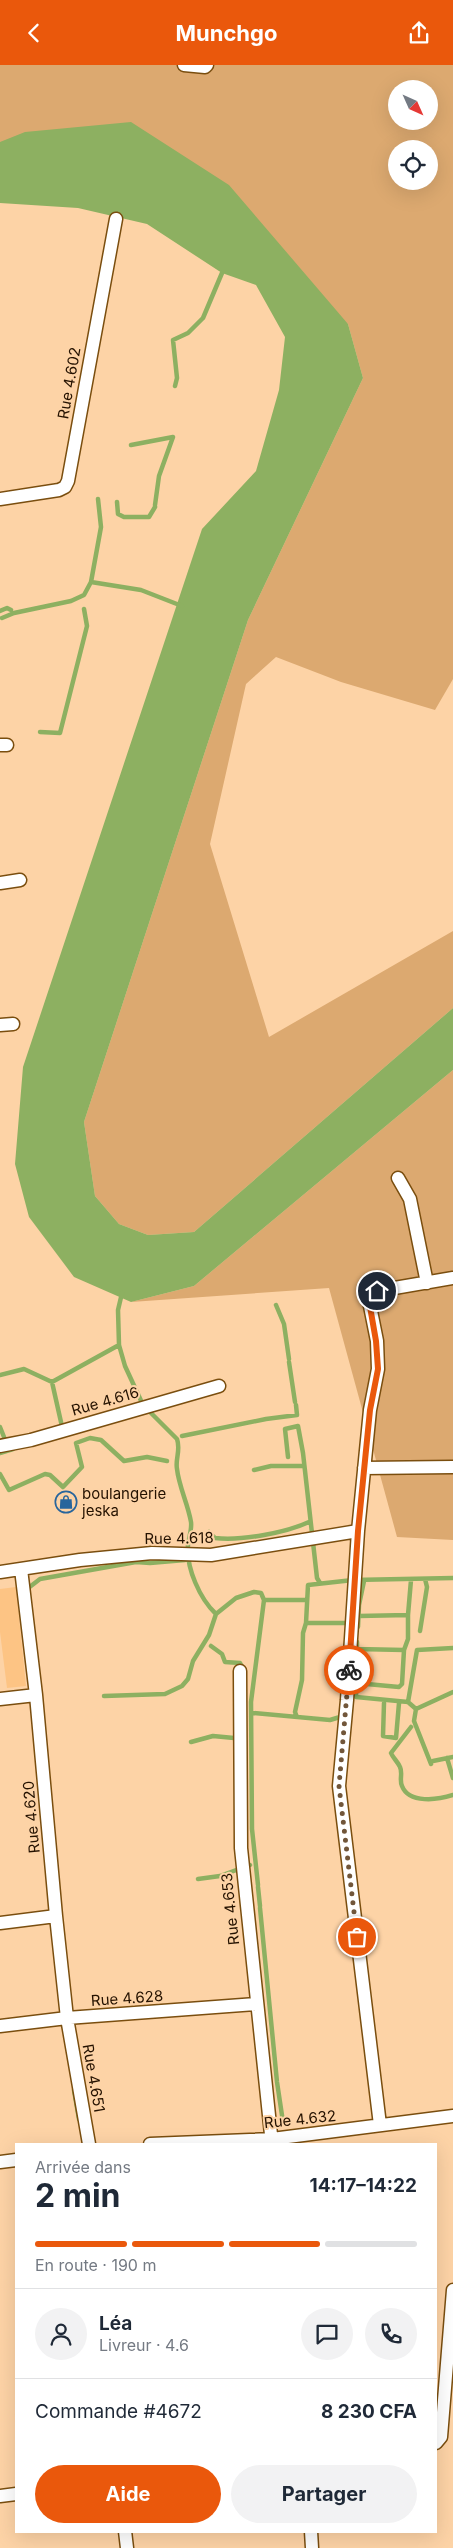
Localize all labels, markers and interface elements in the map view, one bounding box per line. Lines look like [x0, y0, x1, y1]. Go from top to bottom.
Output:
icon: back [20, 19, 48, 47]
icon: share [405, 19, 433, 47]
text: Munchgo [176, 20, 277, 46]
north arrow [388, 80, 438, 130]
map controls [388, 80, 438, 190]
button: locate [388, 140, 438, 190]
street label: Rue 4.602 [53, 346, 85, 420]
pin [356, 1270, 398, 1312]
icon: home [363, 1277, 391, 1305]
street label: Rue 4.616 [69, 1382, 141, 1420]
place label: boulangerie jeska [81, 1484, 166, 1520]
shop icon: boulangerie jeska [54, 1490, 78, 1514]
street label: Rue 4.618 [144, 1528, 214, 1548]
courier [324, 1645, 374, 1695]
icon: bike [335, 1656, 363, 1684]
street label: Rue 4.620 [18, 1780, 44, 1854]
street label: Rue 4.653 [217, 1872, 243, 1946]
pin [336, 1916, 378, 1958]
icon: bag [343, 1923, 371, 1951]
street label: Rue 4.628 [90, 1986, 164, 2010]
street label: Rue 4.651 [79, 2042, 109, 2114]
street label: Rue 4.632 [263, 2106, 337, 2132]
text: Arrivée dans [35, 2157, 131, 2177]
text: 14:17–14:22 [310, 2174, 417, 2197]
text: 2 min [35, 2176, 121, 2215]
text: En route · 190 m [35, 2255, 156, 2275]
button: person [35, 2308, 87, 2360]
button: chat [301, 2308, 353, 2360]
button: phone [365, 2308, 417, 2360]
text: Léa [99, 2312, 132, 2335]
text: Livreur · 4.6 [99, 2335, 189, 2355]
text: Commande #4672 [35, 2400, 202, 2423]
text: 8 230 CFA [321, 2400, 417, 2423]
button: Aide [35, 2465, 221, 2523]
button: Partager [231, 2465, 417, 2523]

